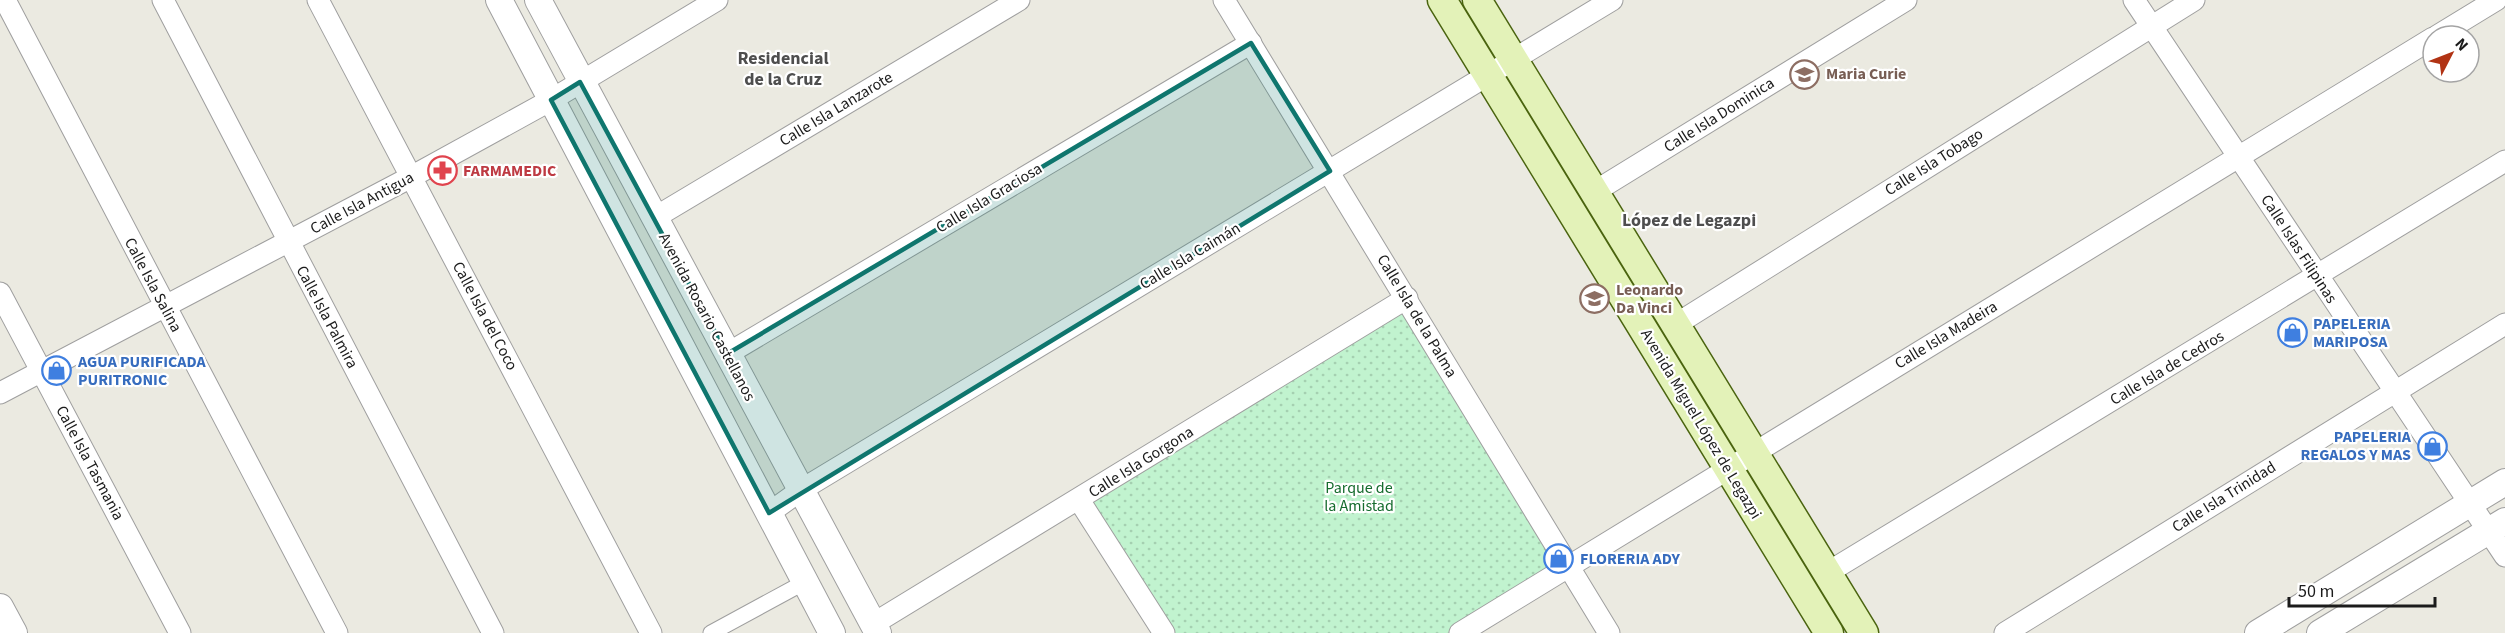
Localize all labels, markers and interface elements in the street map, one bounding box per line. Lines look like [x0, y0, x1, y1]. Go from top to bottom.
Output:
north arrow [2421, 24, 2481, 84]
text: N [2450, 33, 2473, 56]
district label: Residencial de la Cruz [737, 46, 829, 92]
school or university icon: Maria Curie [1789, 58, 1821, 90]
place label: Maria Curie [1826, 63, 1906, 85]
street label: Calle Isla Lanzarote [775, 66, 897, 152]
street label: Calle Isla Dominica [1660, 72, 1778, 158]
street label: Calle Isla Tobago [1881, 123, 1987, 201]
pharmacy icon: FARMAMEDIC [426, 155, 458, 187]
street label: Calle Isla Graciosa [932, 158, 1046, 238]
place label: FARMAMEDIC [463, 160, 556, 182]
street label: Calle Isla Antigua [306, 166, 418, 240]
street label: Calle Islas Filipinas [2256, 190, 2343, 308]
district label: López de Legazpi [1622, 208, 1756, 233]
street label: Calle Isla Caimán [1135, 217, 1245, 295]
street label: Avenida Rosario Castellanos [653, 229, 761, 405]
street label: Calle Isla Salina [119, 234, 187, 336]
street label: Calle Isla de la Palma [1372, 250, 1462, 382]
street label: Calle Isla del Coco [447, 258, 523, 374]
street label: Calle Isla Palmira [291, 262, 363, 372]
place label: Leonardo Da Vinci [1616, 279, 1683, 319]
school or university icon: Leonardo Da Vinci [1579, 283, 1611, 315]
street label: Calle Isla Madeira [1890, 296, 2002, 374]
place label: PAPELERIA MARIPOSA [2313, 313, 2391, 353]
shop icon: PAPELERIA MARIPOSA [2276, 317, 2308, 349]
street label: Avenida Miguel López de Legazpi [1635, 325, 1767, 523]
street label: Calle Isla de Cedros [2106, 325, 2228, 411]
place label: AGUA PURIFICADA PURITRONIC [77, 351, 207, 391]
shop icon: AGUA PURIFICADA PURITRONIC [41, 355, 73, 387]
street label: Calle Isla Tasmania [50, 402, 130, 524]
street label: Calle Isla Gorgona [1084, 421, 1198, 503]
place label: PAPELERIA REGALOS Y MAS [2301, 426, 2412, 466]
shop icon: PAPELERIA REGALOS Y MAS [2416, 430, 2448, 462]
street label: Calle Isla Trinidad [2168, 456, 2280, 538]
park label: Parque de la Amistad [1324, 477, 1394, 517]
shop icon: FLORERIA ADY [1543, 543, 1575, 575]
place label: FLORERIA ADY [1580, 548, 1681, 570]
scale bar [2289, 570, 2434, 608]
text: 50 m [2298, 579, 2334, 604]

